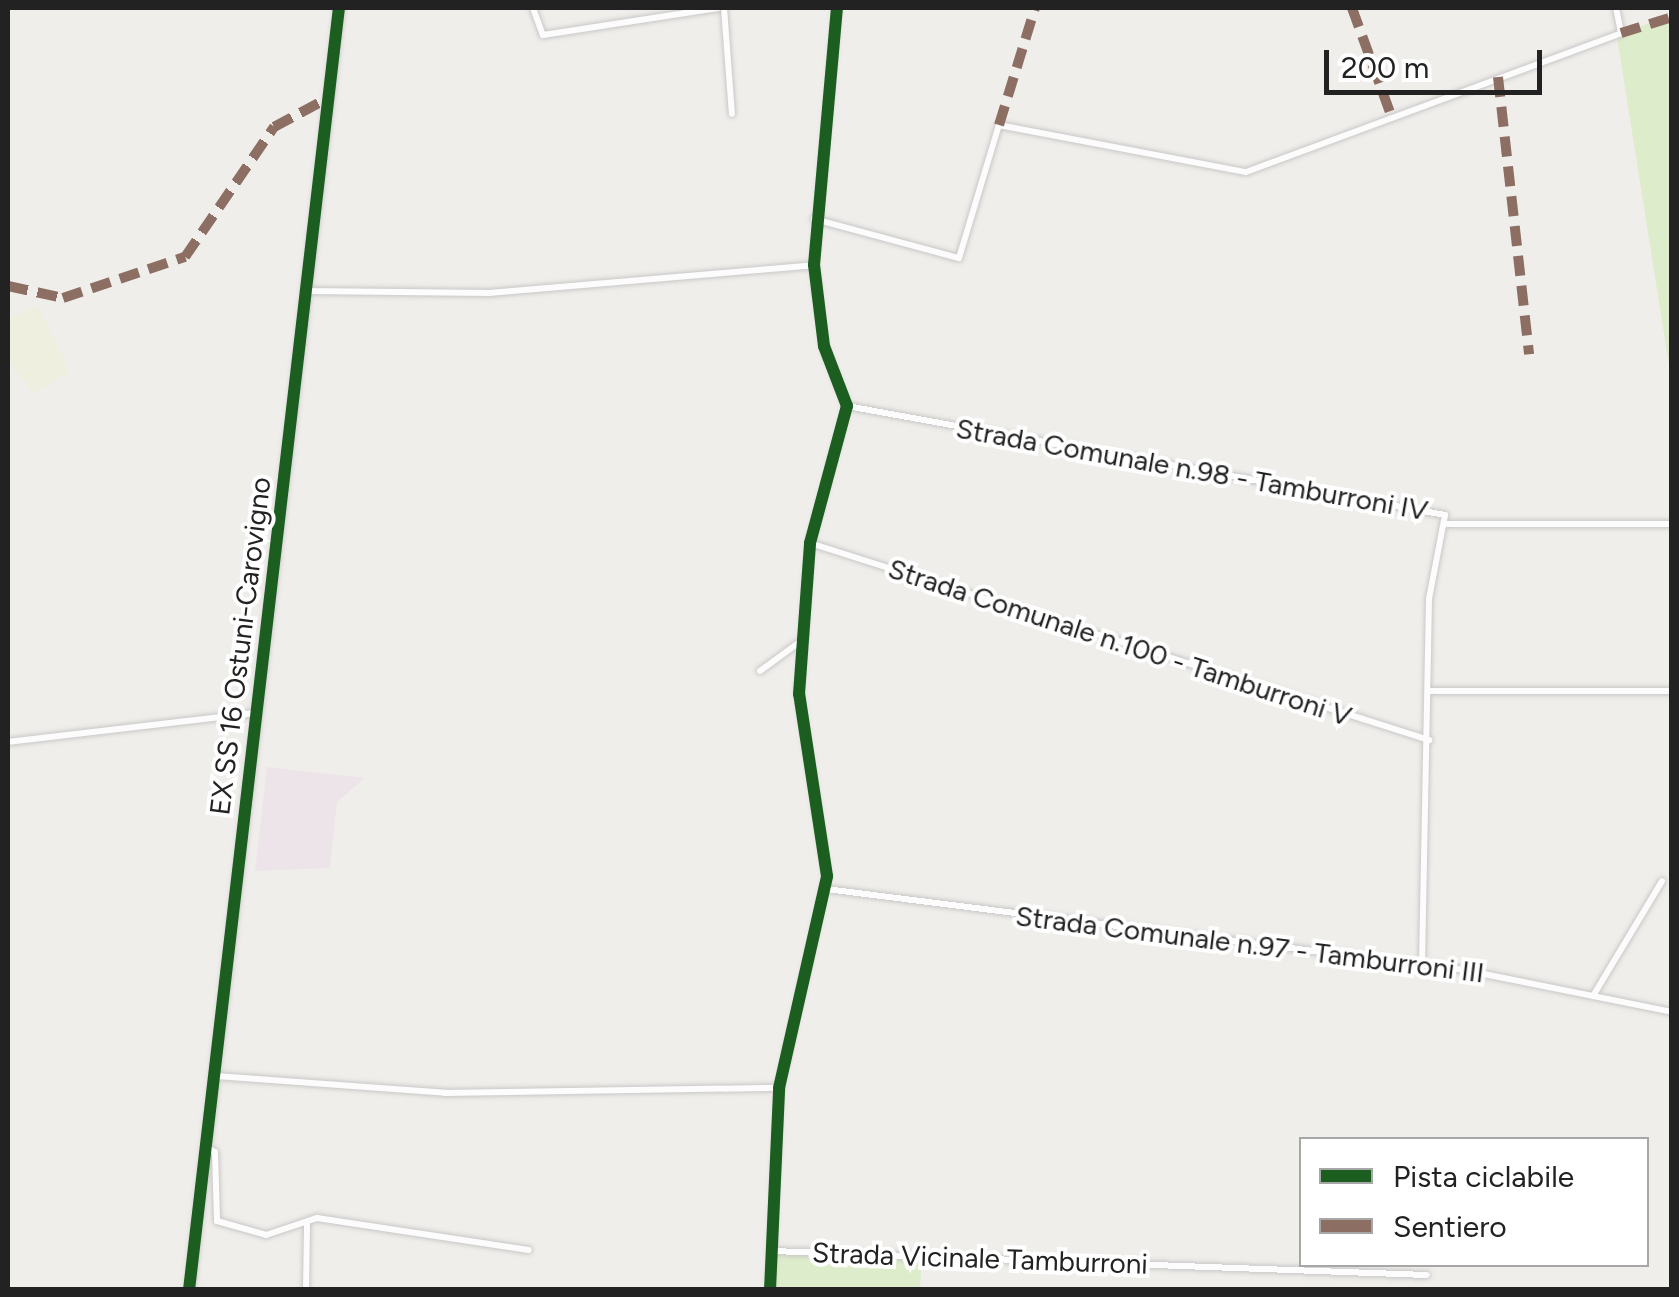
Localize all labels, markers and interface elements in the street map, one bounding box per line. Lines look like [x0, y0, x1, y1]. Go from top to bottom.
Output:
scale bar [1329, 30, 1546, 92]
text: 200 m [1341, 49, 1429, 86]
street label: Strada Comunale n.98 - Tamburroni IV [954, 411, 1430, 527]
street label: EX SS 16 Ostuni-Carovigno [203, 475, 277, 817]
street label: Strada Comunale n.100 - Tamburroni V [884, 551, 1356, 733]
street label: Strada Comunale n.97 - Tamburroni III [1014, 899, 1486, 989]
legend [1299, 1137, 1649, 1267]
text: Pista ciclabile [1393, 1158, 1574, 1195]
text: Sentiero [1393, 1208, 1507, 1245]
street label: Strada Vicinale Tamburroni [811, 1235, 1149, 1281]

